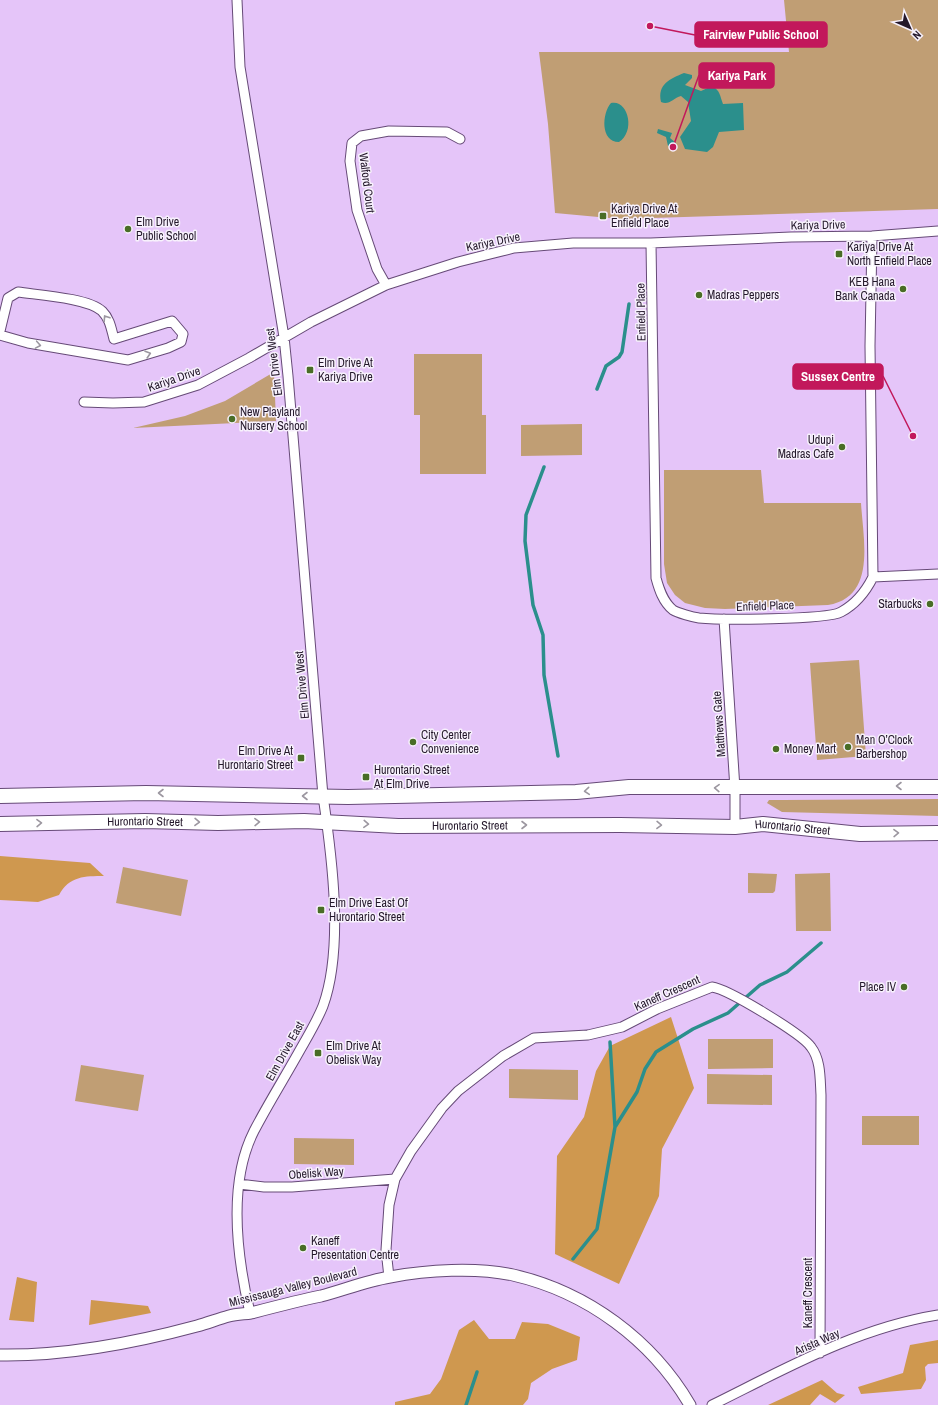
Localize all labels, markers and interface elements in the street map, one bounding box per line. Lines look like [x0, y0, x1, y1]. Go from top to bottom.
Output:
north arrow [890, 8, 930, 48]
callout: Fairview Public School [695, 22, 827, 47]
text: Fairview Public School [703, 26, 819, 43]
text: N [910, 28, 924, 42]
callout: Kariya Park [699, 63, 774, 88]
text: Kariya Park [708, 67, 766, 84]
street label: Walford Court [355, 152, 379, 214]
place label: Kariya Drive At Enfield Place [611, 201, 677, 231]
marker: Kariya Drive At Enfield Place [598, 211, 608, 221]
place label: Elm Drive Public School [136, 214, 196, 244]
street label: Kariya Drive [791, 217, 845, 233]
marker: Elm Drive Public School [123, 224, 133, 234]
street label: Kariya Drive [465, 228, 521, 256]
place label: Kariya Drive At North Enfield Place [847, 239, 932, 269]
marker: Kariya Drive At North Enfield Place [834, 249, 844, 259]
place label: KEB Hana Bank Canada [835, 274, 896, 304]
street label: Enfield Place [632, 283, 650, 341]
marker: KEB Hana Bank Canada [898, 284, 908, 294]
place label: Madras Peppers [707, 287, 779, 303]
marker: Madras Peppers [694, 290, 704, 300]
one-way arrow [104, 316, 111, 323]
street label: Elm Drive West [262, 327, 286, 397]
one-way arrow [35, 340, 41, 349]
one-way arrow [145, 350, 152, 359]
place label: Elm Drive At Kariya Drive [318, 355, 373, 385]
street label: Kariya Drive [146, 363, 202, 395]
callout: Sussex Centre [793, 364, 883, 389]
marker: Elm Drive At Kariya Drive [305, 365, 315, 375]
text: Sussex Centre [801, 368, 875, 385]
place label: New Playland Nursery School [240, 404, 307, 434]
marker: New Playland Nursery School [227, 414, 237, 424]
place label: Udupi Madras Cafe [778, 432, 834, 462]
marker: Udupi Madras Cafe [837, 442, 847, 452]
place label: Starbucks [878, 596, 922, 612]
street label: Enfield Place [736, 597, 794, 615]
marker: Starbucks [925, 599, 935, 609]
street label: Elm Drive West [291, 650, 313, 720]
street label: Matthews Gate [709, 690, 729, 758]
place label: City Center Convenience [421, 727, 479, 757]
place label: Man O’Clock Barbershop [856, 732, 912, 762]
marker: City Center Convenience [408, 737, 418, 747]
place label: Money Mart [784, 741, 836, 757]
marker: Man O’Clock Barbershop [843, 742, 853, 752]
place label: Elm Drive At Hurontario Street [218, 743, 293, 773]
marker: Money Mart [771, 744, 781, 754]
marker: Elm Drive At Hurontario Street [296, 753, 306, 763]
place label: Hurontario Street At Elm Drive [373, 762, 450, 792]
marker: Hurontario Street At Elm Drive [361, 772, 371, 782]
one-way arrow [896, 782, 902, 791]
one-way arrow [714, 784, 720, 792]
one-way arrow [584, 787, 590, 796]
one-way arrow [158, 789, 164, 797]
one-way arrow [302, 792, 308, 800]
street label: Hurontario Street [107, 813, 183, 830]
street label: Hurontario Street [754, 816, 831, 839]
one-way arrow [194, 818, 200, 826]
one-way arrow [254, 818, 260, 826]
street label: Hurontario Street [432, 818, 508, 834]
one-way arrow [36, 819, 42, 827]
one-way arrow [363, 820, 369, 829]
one-way arrow [521, 821, 527, 829]
one-way arrow [656, 821, 662, 830]
one-way arrow [893, 829, 899, 838]
place label: Elm Drive East Of Hurontario Street [329, 895, 408, 925]
marker: Elm Drive East Of Hurontario Street [316, 905, 326, 915]
street label: Kaneff Crescent [632, 971, 703, 1015]
place label: Place IV [859, 979, 896, 995]
marker: Place IV [899, 982, 909, 992]
street label: Elm Drive East [262, 1018, 308, 1084]
place label: Elm Drive At Obelisk Way [326, 1038, 381, 1068]
marker: Elm Drive At Obelisk Way [313, 1048, 323, 1058]
street label: Obelisk Way [288, 1163, 344, 1183]
place label: Kaneff Presentation Centre [311, 1233, 399, 1263]
marker: Kaneff Presentation Centre [298, 1243, 308, 1253]
street label: Kaneff Crescent [800, 1258, 816, 1328]
street label: Mississauga Valley Boulevard [227, 1263, 359, 1311]
street label: Arista Way [791, 1325, 842, 1359]

